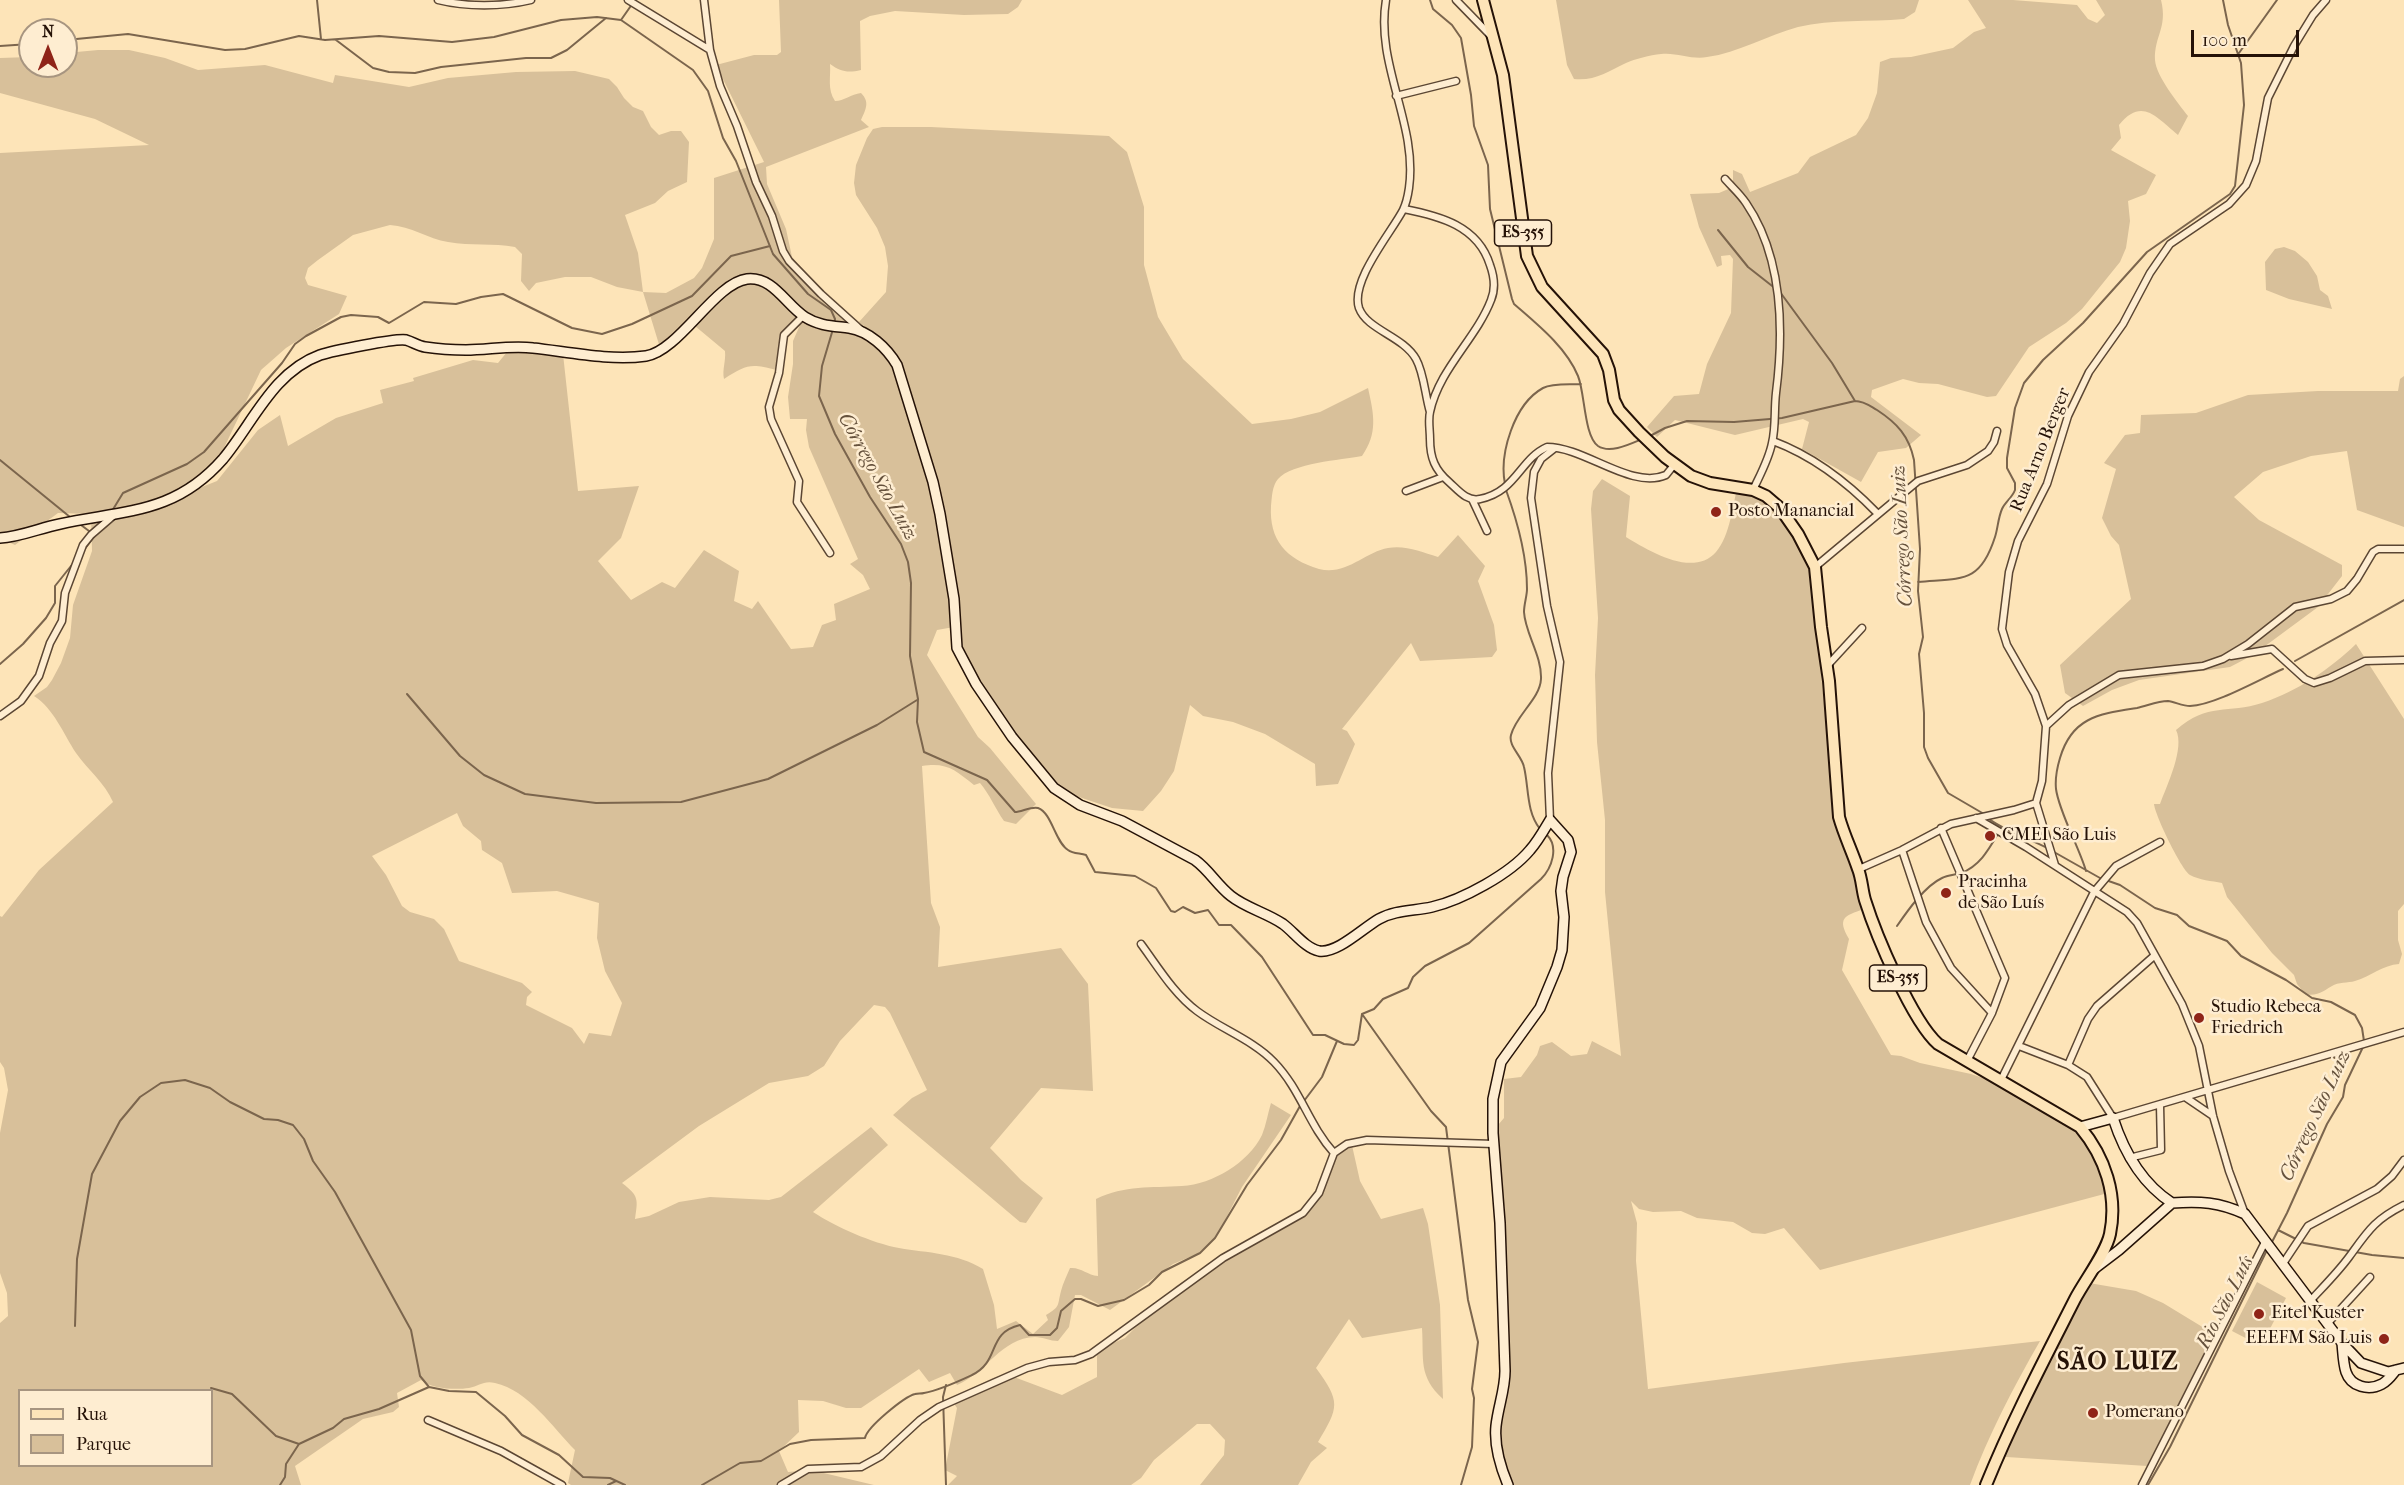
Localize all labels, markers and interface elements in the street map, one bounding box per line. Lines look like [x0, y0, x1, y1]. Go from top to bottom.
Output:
north arrow [18, 18, 78, 78]
scale bar [2194, 18, 2302, 56]
text: N [42, 22, 54, 41]
text: 100 m [2202, 30, 2247, 51]
road number: ES-355 [1494, 220, 1552, 246]
street label: Rua Arno Berger [2006, 385, 2076, 515]
water label: Córrego São Luiz [832, 409, 922, 545]
water label: Córrego São Luiz [1887, 465, 1919, 607]
place label: Posto Manancial [1728, 501, 1854, 523]
marker: Posto Manancial [1709, 505, 1723, 519]
place label: CMEI São Luis [2002, 825, 2116, 847]
marker: CMEI São Luis [1983, 829, 1997, 843]
place label: Pracinha de São Luís [1958, 872, 2044, 914]
marker: Pracinha de São Luís [1939, 886, 1953, 900]
road number: ES-355 [1870, 965, 1926, 991]
place label: Studio Rebeca Friedrich [2211, 997, 2321, 1040]
marker: Studio Rebeca Friedrich [2192, 1011, 2206, 1025]
water label: Córrego São Luiz [2275, 1047, 2357, 1185]
water label: Rio São Luís [2192, 1252, 2260, 1354]
place label: Eitel Kuster [2271, 1303, 2364, 1325]
marker: Eitel Kuster [2252, 1307, 2266, 1321]
place label: EEEFM São Luis [2245, 1328, 2372, 1350]
marker: EEEFM São Luis [2377, 1332, 2391, 1346]
district label: SÃO LUIZ [2057, 1349, 2179, 1377]
legend [18, 1389, 213, 1467]
place label: Pomerano [2105, 1402, 2184, 1424]
text: Rua [76, 1404, 107, 1425]
marker: Pomerano [2086, 1406, 2100, 1420]
text: Parque [76, 1434, 131, 1455]

